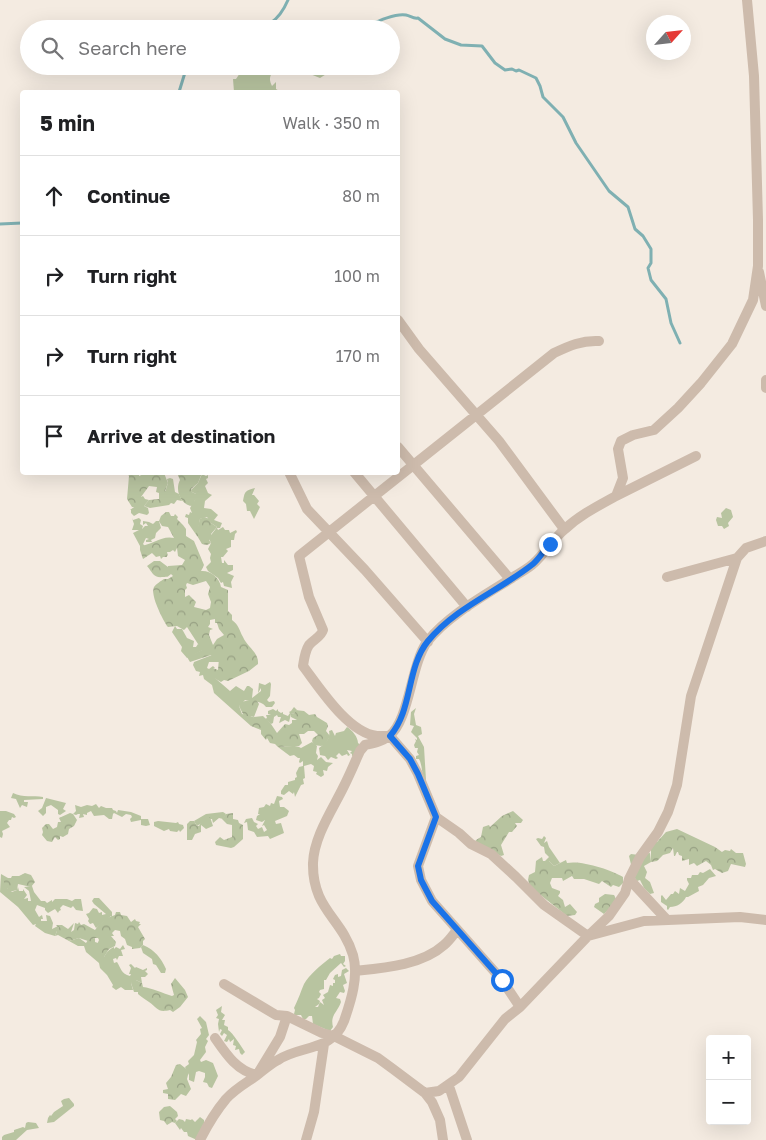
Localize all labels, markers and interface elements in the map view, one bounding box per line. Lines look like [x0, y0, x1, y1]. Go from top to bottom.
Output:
north arrow [646, 15, 691, 60]
search box [20, 20, 400, 75]
icon: search [38, 34, 66, 62]
text: Search here [78, 36, 187, 59]
text: 5 min [40, 110, 95, 136]
text: Walk · 350 m [283, 113, 380, 133]
icon: ahead [40, 182, 68, 210]
text: Continue [87, 184, 170, 207]
text: 80 m [342, 186, 380, 206]
icon: right [40, 262, 68, 290]
text: Turn right [87, 264, 177, 287]
text: 100 m [334, 266, 380, 286]
icon: right [40, 342, 68, 370]
text: Turn right [87, 344, 177, 367]
text: 170 m [336, 346, 380, 366]
icon: arrive [40, 422, 68, 450]
text: Arrive at destination [87, 424, 275, 447]
route end [539, 533, 562, 556]
route start [491, 969, 514, 992]
map controls [706, 1035, 751, 1125]
button: + [706, 1035, 751, 1080]
button: − [706, 1080, 751, 1125]

